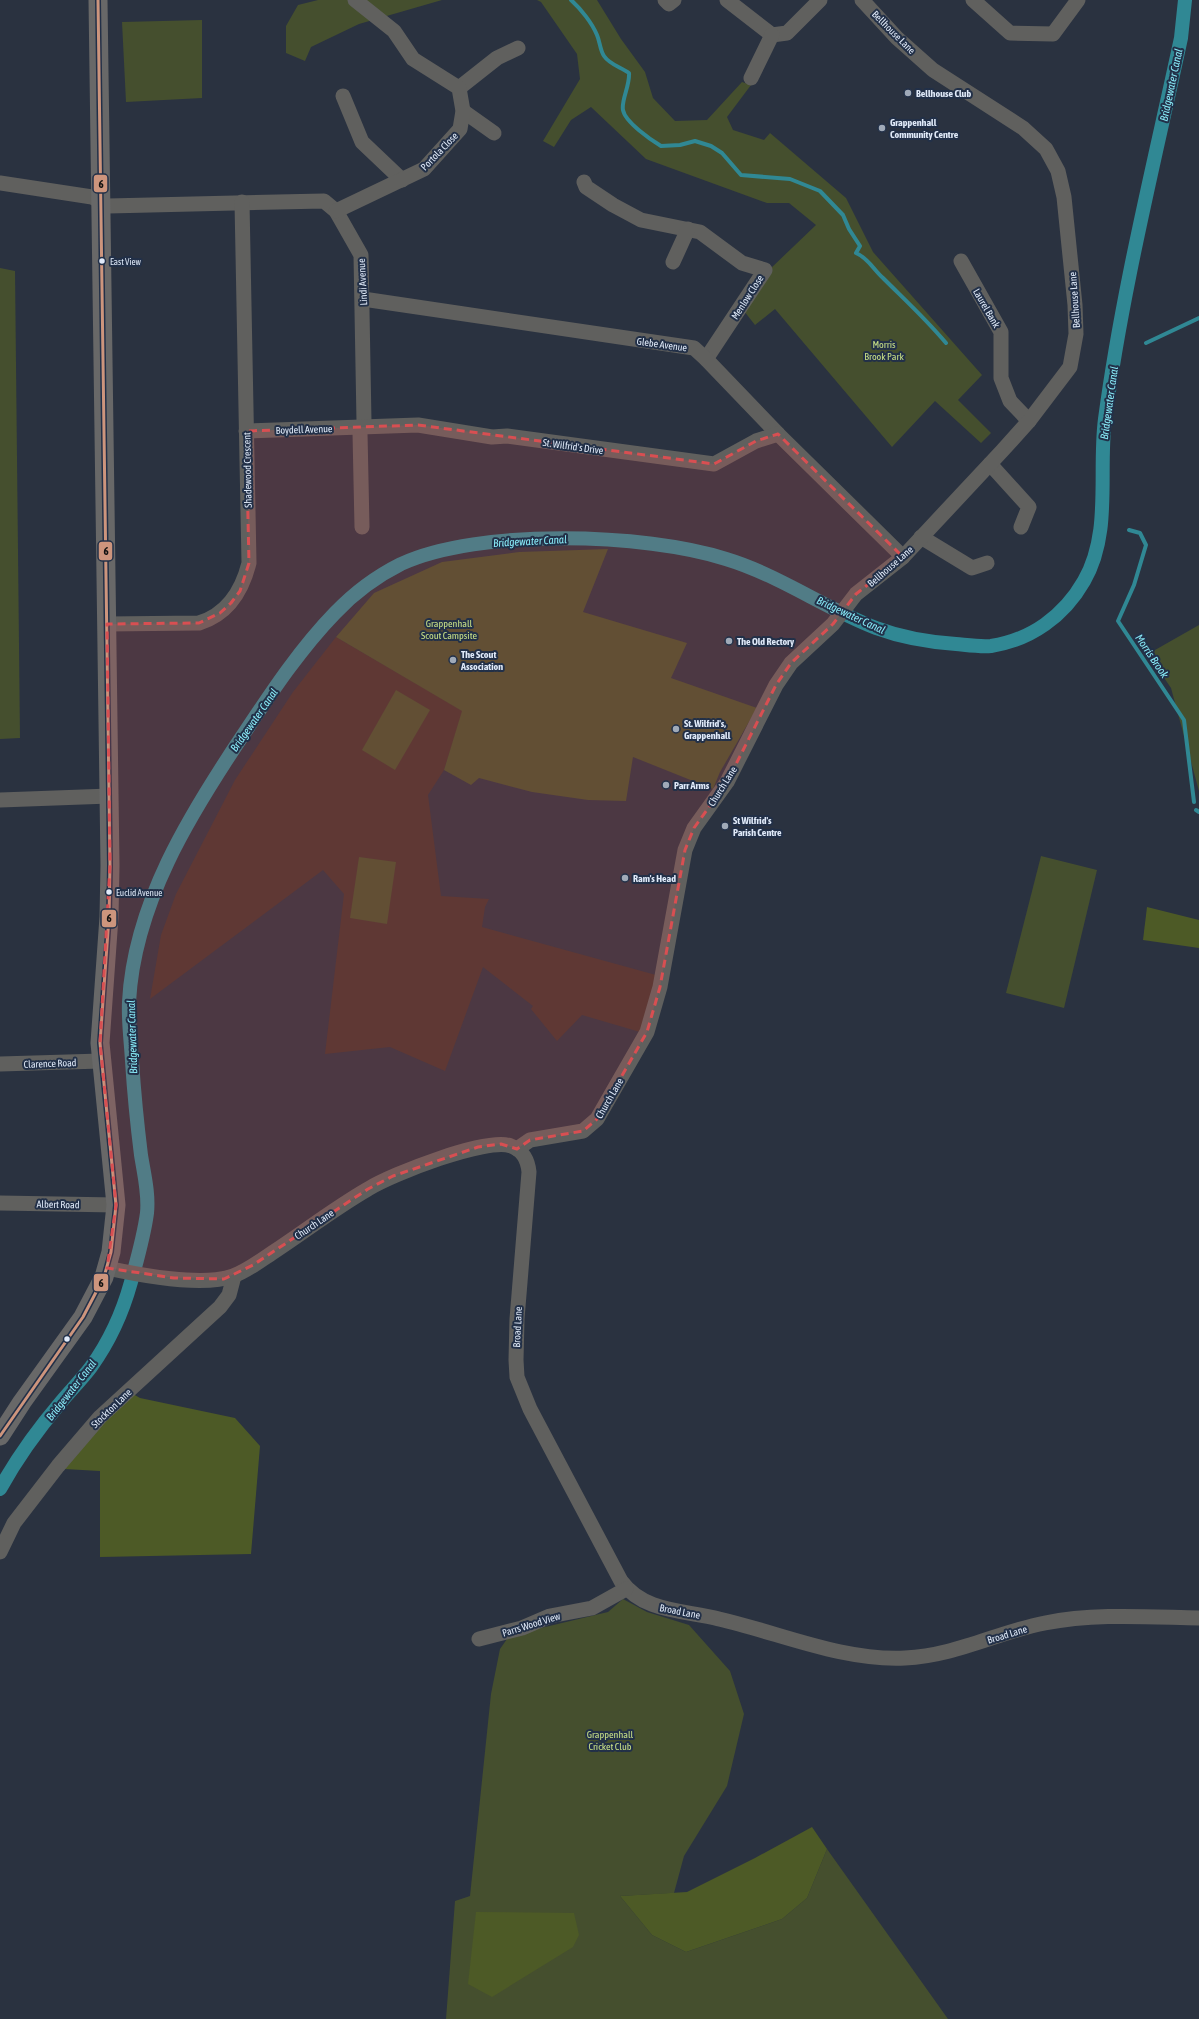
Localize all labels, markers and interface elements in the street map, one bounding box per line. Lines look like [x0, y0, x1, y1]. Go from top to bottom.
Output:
street label: Bellhouse Lane [870, 9, 918, 56]
water label: Bridgewater Canal [1157, 48, 1185, 122]
marker: Bellhouse Club [903, 88, 913, 98]
place label: Bellhouse Club [916, 88, 971, 99]
place label: Grappenhall Community Centre [890, 117, 959, 140]
marker: Grappenhall Community Centre [877, 123, 887, 133]
street label: Portola Close [419, 130, 460, 173]
line badge: 6 [93, 174, 108, 193]
text: 6 [98, 178, 104, 190]
marker: East View [97, 256, 107, 266]
place label: East View [110, 257, 141, 267]
street label: Lindi Avenue [356, 258, 369, 306]
street label: Bellhouse Lane [1067, 271, 1082, 328]
street label: Menlow Close [729, 273, 766, 321]
street label: Laurel Bank [971, 287, 1003, 330]
street label: Glebe Avenue [636, 336, 688, 354]
park label: Morris Brook Park [864, 339, 904, 362]
water label: Bridgewater Canal [1098, 366, 1120, 440]
street label: Boydell Avenue [275, 423, 333, 436]
street label: Shadewood Crescent [241, 432, 254, 508]
street label: St. Wilfrid's Drive [542, 437, 604, 456]
water label: Bridgewater Canal [493, 533, 567, 549]
line badge: 6 [98, 541, 113, 561]
street label: Bellhouse Lane [865, 543, 916, 589]
text: 6 [103, 545, 109, 557]
water label: Bridgewater Canal [815, 594, 887, 636]
park label: Grappenhall Scout Campsite [421, 618, 477, 641]
water label: Morris Brook [1133, 632, 1171, 680]
marker: The Old Rectory [724, 636, 734, 646]
place label: The Old Rectory [737, 636, 795, 647]
place label: The Scout Association [460, 649, 503, 672]
marker: The Scout Association [448, 655, 458, 665]
water label: Bridgewater Canal [228, 686, 280, 754]
place label: St. Wilfrid's, Grappenhall [684, 718, 731, 741]
marker: St. Wilfrid's, Grappenhall [671, 724, 681, 734]
street label: Church Lane [706, 764, 739, 808]
marker: Parr Arms [661, 780, 671, 790]
place label: Parr Arms [674, 780, 710, 791]
place label: St Wilfrid's Parish Centre [733, 815, 782, 838]
marker: St Wilfrid's Parish Centre [720, 821, 730, 831]
marker: Ram's Head [620, 873, 630, 883]
place label: Ram's Head [633, 873, 676, 884]
marker: Euclid Avenue [104, 887, 114, 897]
place label: Euclid Avenue [116, 888, 162, 898]
line badge: 6 [101, 909, 117, 928]
text: 6 [106, 912, 112, 924]
water label: Bridgewater Canal [125, 1000, 139, 1074]
street label: Clarence Road [23, 1057, 77, 1070]
street label: Church Lane [593, 1076, 626, 1120]
street label: Albert Road [36, 1199, 80, 1210]
street label: Church Lane [293, 1207, 336, 1242]
line badge: 6 [93, 1273, 109, 1292]
text: 6 [98, 1277, 104, 1289]
street label: Broad Lane [511, 1306, 524, 1348]
unlabelled marker [62, 1334, 72, 1344]
water label: Bridgewater Canal [44, 1357, 99, 1423]
street label: Stockton Lane [89, 1386, 134, 1430]
street label: Broad Lane [659, 1602, 702, 1621]
street label: Parrs Wood View [501, 1610, 562, 1639]
street label: Broad Lane [986, 1623, 1029, 1646]
park label: Grappenhall Cricket Club [587, 1729, 634, 1752]

